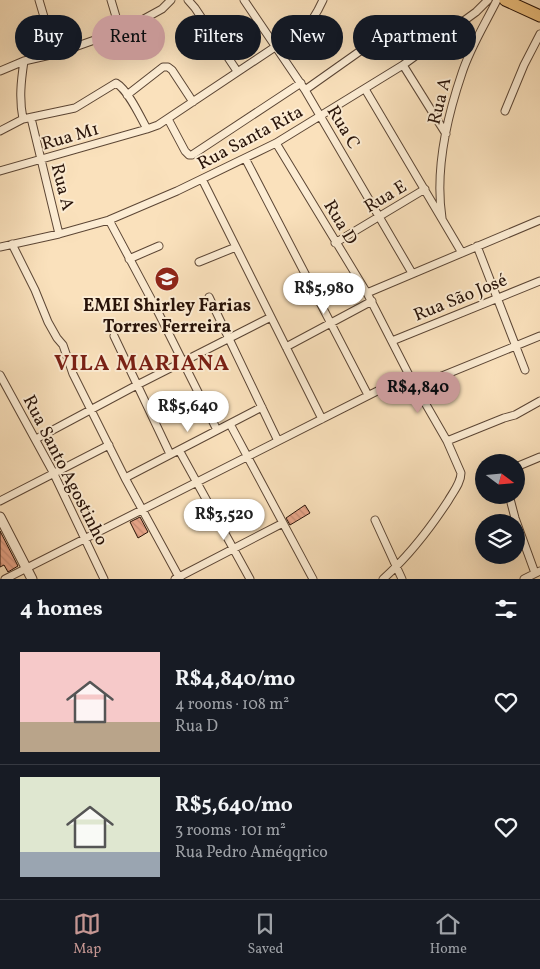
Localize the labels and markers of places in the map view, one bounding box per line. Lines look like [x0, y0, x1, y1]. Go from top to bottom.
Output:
school or university icon: EMEI Shirley Farias Torres Ferreira [154, 266, 180, 292]
pin: R$5,980 [278, 272, 370, 315]
place label: EMEI Shirley Farias Torres Ferreira [83, 294, 251, 340]
pin: R$4,840 [372, 372, 464, 414]
pin: R$5,640 [142, 390, 234, 433]
pin: R$3,520 [178, 498, 270, 541]

